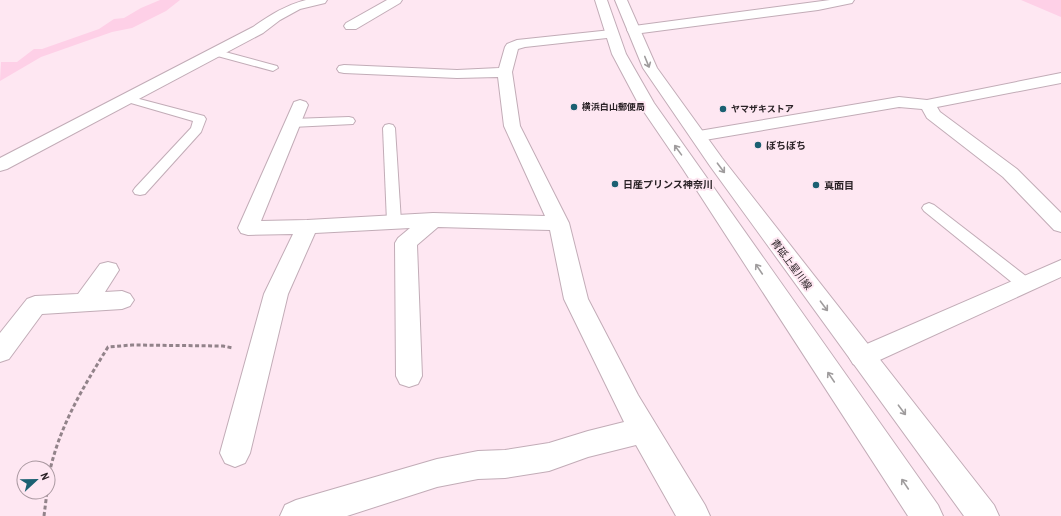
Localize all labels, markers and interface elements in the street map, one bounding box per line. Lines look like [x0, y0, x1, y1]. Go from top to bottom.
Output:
one-way arrow [644, 55, 651, 67]
place label: 横浜白山郵便局 [581, 101, 645, 113]
marker: 横浜白山郵便局 [569, 102, 579, 112]
place label: ヤマザキストア [731, 103, 794, 115]
marker: ヤマザキストア [718, 104, 728, 114]
place label: ぼちぼち [766, 139, 806, 152]
marker: ぼちぼち [753, 140, 763, 150]
one-way arrow [674, 144, 682, 155]
one-way arrow [717, 163, 725, 174]
place label: 日産プリンス神奈川 [623, 178, 713, 191]
marker: 日産プリンス神奈川 [610, 179, 620, 189]
place label: 真面目 [824, 179, 854, 192]
marker: 真面目 [811, 180, 821, 190]
street label: 青砥上星川線 [768, 236, 815, 292]
one-way arrow [755, 264, 763, 275]
one-way arrow [820, 301, 828, 312]
one-way arrow [827, 371, 835, 382]
one-way arrow [898, 405, 906, 416]
north arrow [16, 460, 56, 500]
text: N [38, 471, 53, 482]
one-way arrow [901, 479, 909, 490]

